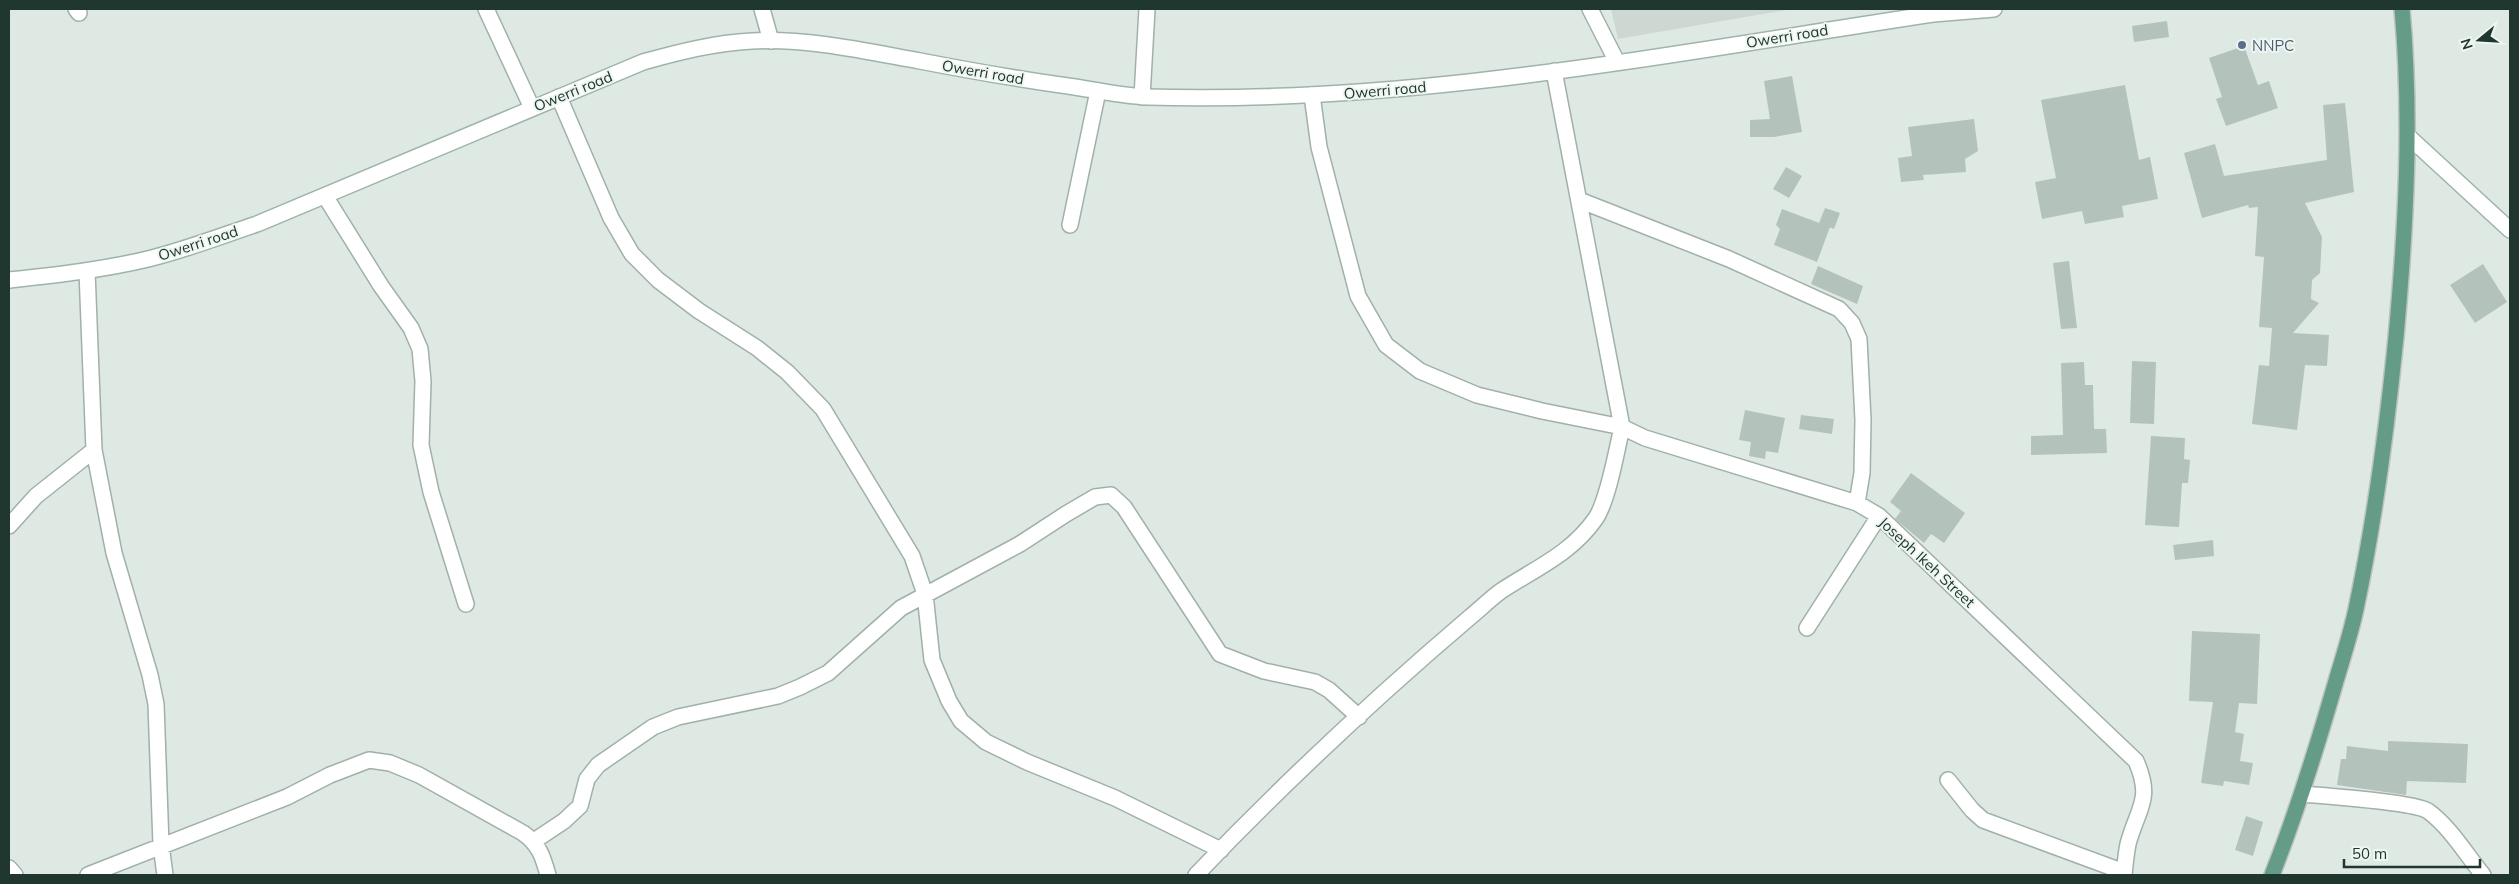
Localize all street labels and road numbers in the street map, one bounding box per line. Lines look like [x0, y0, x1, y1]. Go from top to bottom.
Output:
street label: Owerri road [1745, 20, 1829, 52]
street label: Owerri road [940, 55, 1026, 89]
street label: Owerri road [531, 67, 615, 115]
street label: Owerri road [1343, 77, 1427, 103]
street label: Owerri road [156, 221, 240, 265]
street label: Joseph Ikeh Street [1875, 513, 1979, 611]

